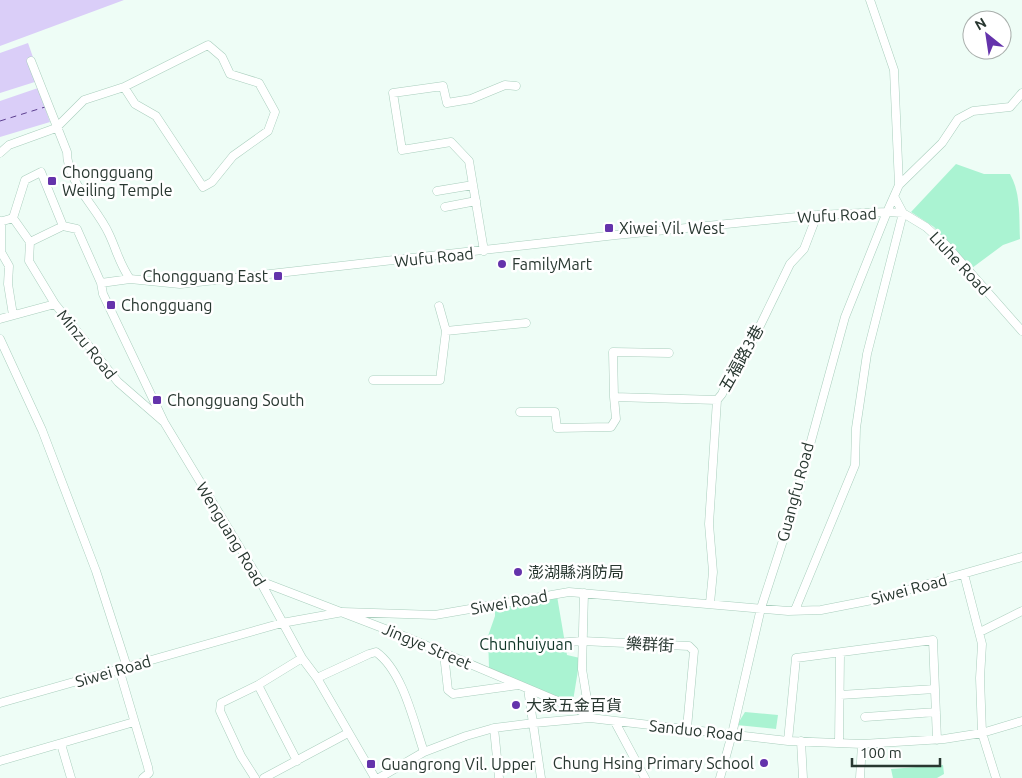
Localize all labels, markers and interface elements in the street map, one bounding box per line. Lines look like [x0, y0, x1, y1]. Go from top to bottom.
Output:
north arrow [962, 10, 1012, 60]
text: N [972, 14, 989, 33]
place label: Chongguang Weiling Temple [62, 163, 173, 199]
marker: Chongguang Weiling Temple [46, 175, 58, 187]
street label: Wufu Road [797, 204, 877, 226]
place label: Xiwei Vil. West [619, 219, 725, 237]
marker: Xiwei Vil. West [603, 222, 615, 234]
street label: Liuhe Road [926, 228, 994, 298]
street label: Wufu Road [393, 244, 475, 270]
place label: FamilyMart [512, 255, 593, 273]
marker: FamilyMart [496, 258, 508, 270]
place label: Chongguang East [142, 267, 269, 285]
marker: Chongguang East [272, 270, 284, 282]
place label: Chongguang [121, 296, 213, 314]
marker: Chongguang [105, 299, 117, 311]
street label: Minzu Road [54, 306, 120, 382]
street label: 五福路3巷 [715, 322, 767, 394]
place label: Chongguang South [167, 391, 305, 409]
marker: Chongguang South [151, 394, 163, 406]
street label: Guangfu Road [773, 440, 817, 544]
street label: Wenguang Road [193, 479, 269, 589]
place label: 澎湖縣消防局 [528, 563, 624, 581]
marker: 澎湖縣消防局 [512, 566, 524, 578]
street label: Siwei Road [869, 570, 949, 608]
street label: Siwei Road [469, 586, 549, 618]
street label: Jingye Street [380, 619, 475, 673]
street label: 樂群街 [626, 634, 674, 654]
park label: Chunhuiyuan [479, 635, 573, 653]
street label: Siwei Road [73, 652, 153, 690]
place label: 大家五金百貨 [526, 696, 622, 714]
marker: 大家五金百貨 [510, 699, 522, 711]
street label: Sanduo Road [648, 716, 744, 744]
scale bar [852, 736, 940, 768]
text: 100 m [860, 744, 902, 761]
place label: Chung Hsing Primary School [553, 754, 754, 772]
place label: Guangrong Vil. Upper [381, 755, 536, 773]
marker: Chung Hsing Primary School [758, 757, 770, 769]
marker: Guangrong Vil. Upper [365, 758, 377, 770]

